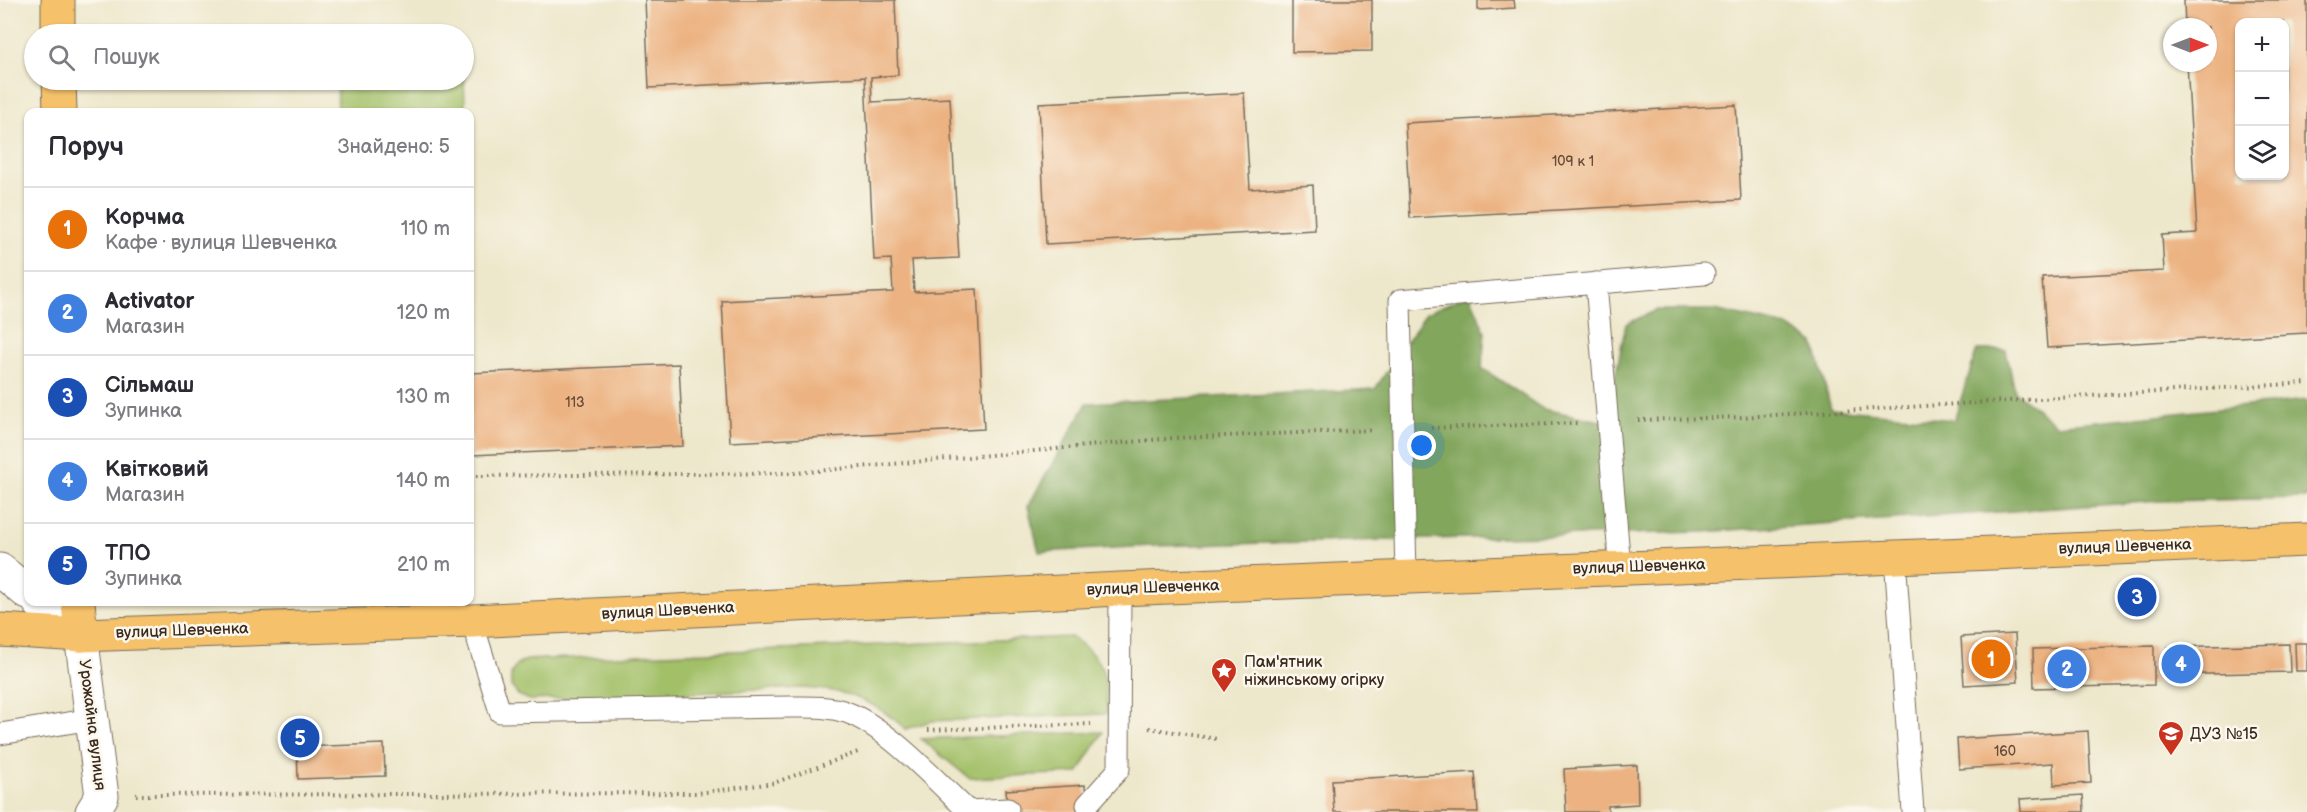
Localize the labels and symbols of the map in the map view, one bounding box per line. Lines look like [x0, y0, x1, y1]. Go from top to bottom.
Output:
north arrow [2163, 18, 2217, 72]
house number: 109 к 1 [1552, 153, 1594, 170]
house number: 113 [565, 394, 585, 411]
your location [1407, 431, 1436, 460]
street label: вулиця Шевченка [2058, 535, 2192, 559]
street label: вулиця Шевченка [1572, 555, 1706, 579]
pin: 3 [2118, 574, 2156, 620]
street label: вулиця Шевченка [1086, 576, 1220, 600]
street label: вулиця Шевченка [601, 598, 735, 624]
street label: вулиця Шевченка [115, 619, 249, 643]
pin: 1 [1972, 636, 2010, 682]
pin: 4 [2162, 642, 2200, 686]
pin: 2 [2048, 646, 2086, 692]
place label: Пам'ятник ніжинському огірку [1244, 653, 1385, 690]
place icon: Пам'ятник ніжинському огірку [1209, 656, 1239, 694]
street label: Урожайна вулиця [75, 658, 109, 792]
pin: 5 [280, 716, 320, 760]
school or university icon: ДУЗ №15 [2156, 719, 2186, 757]
place label: ДУЗ №15 [2190, 725, 2258, 744]
house number: 160 [1994, 743, 2016, 760]

